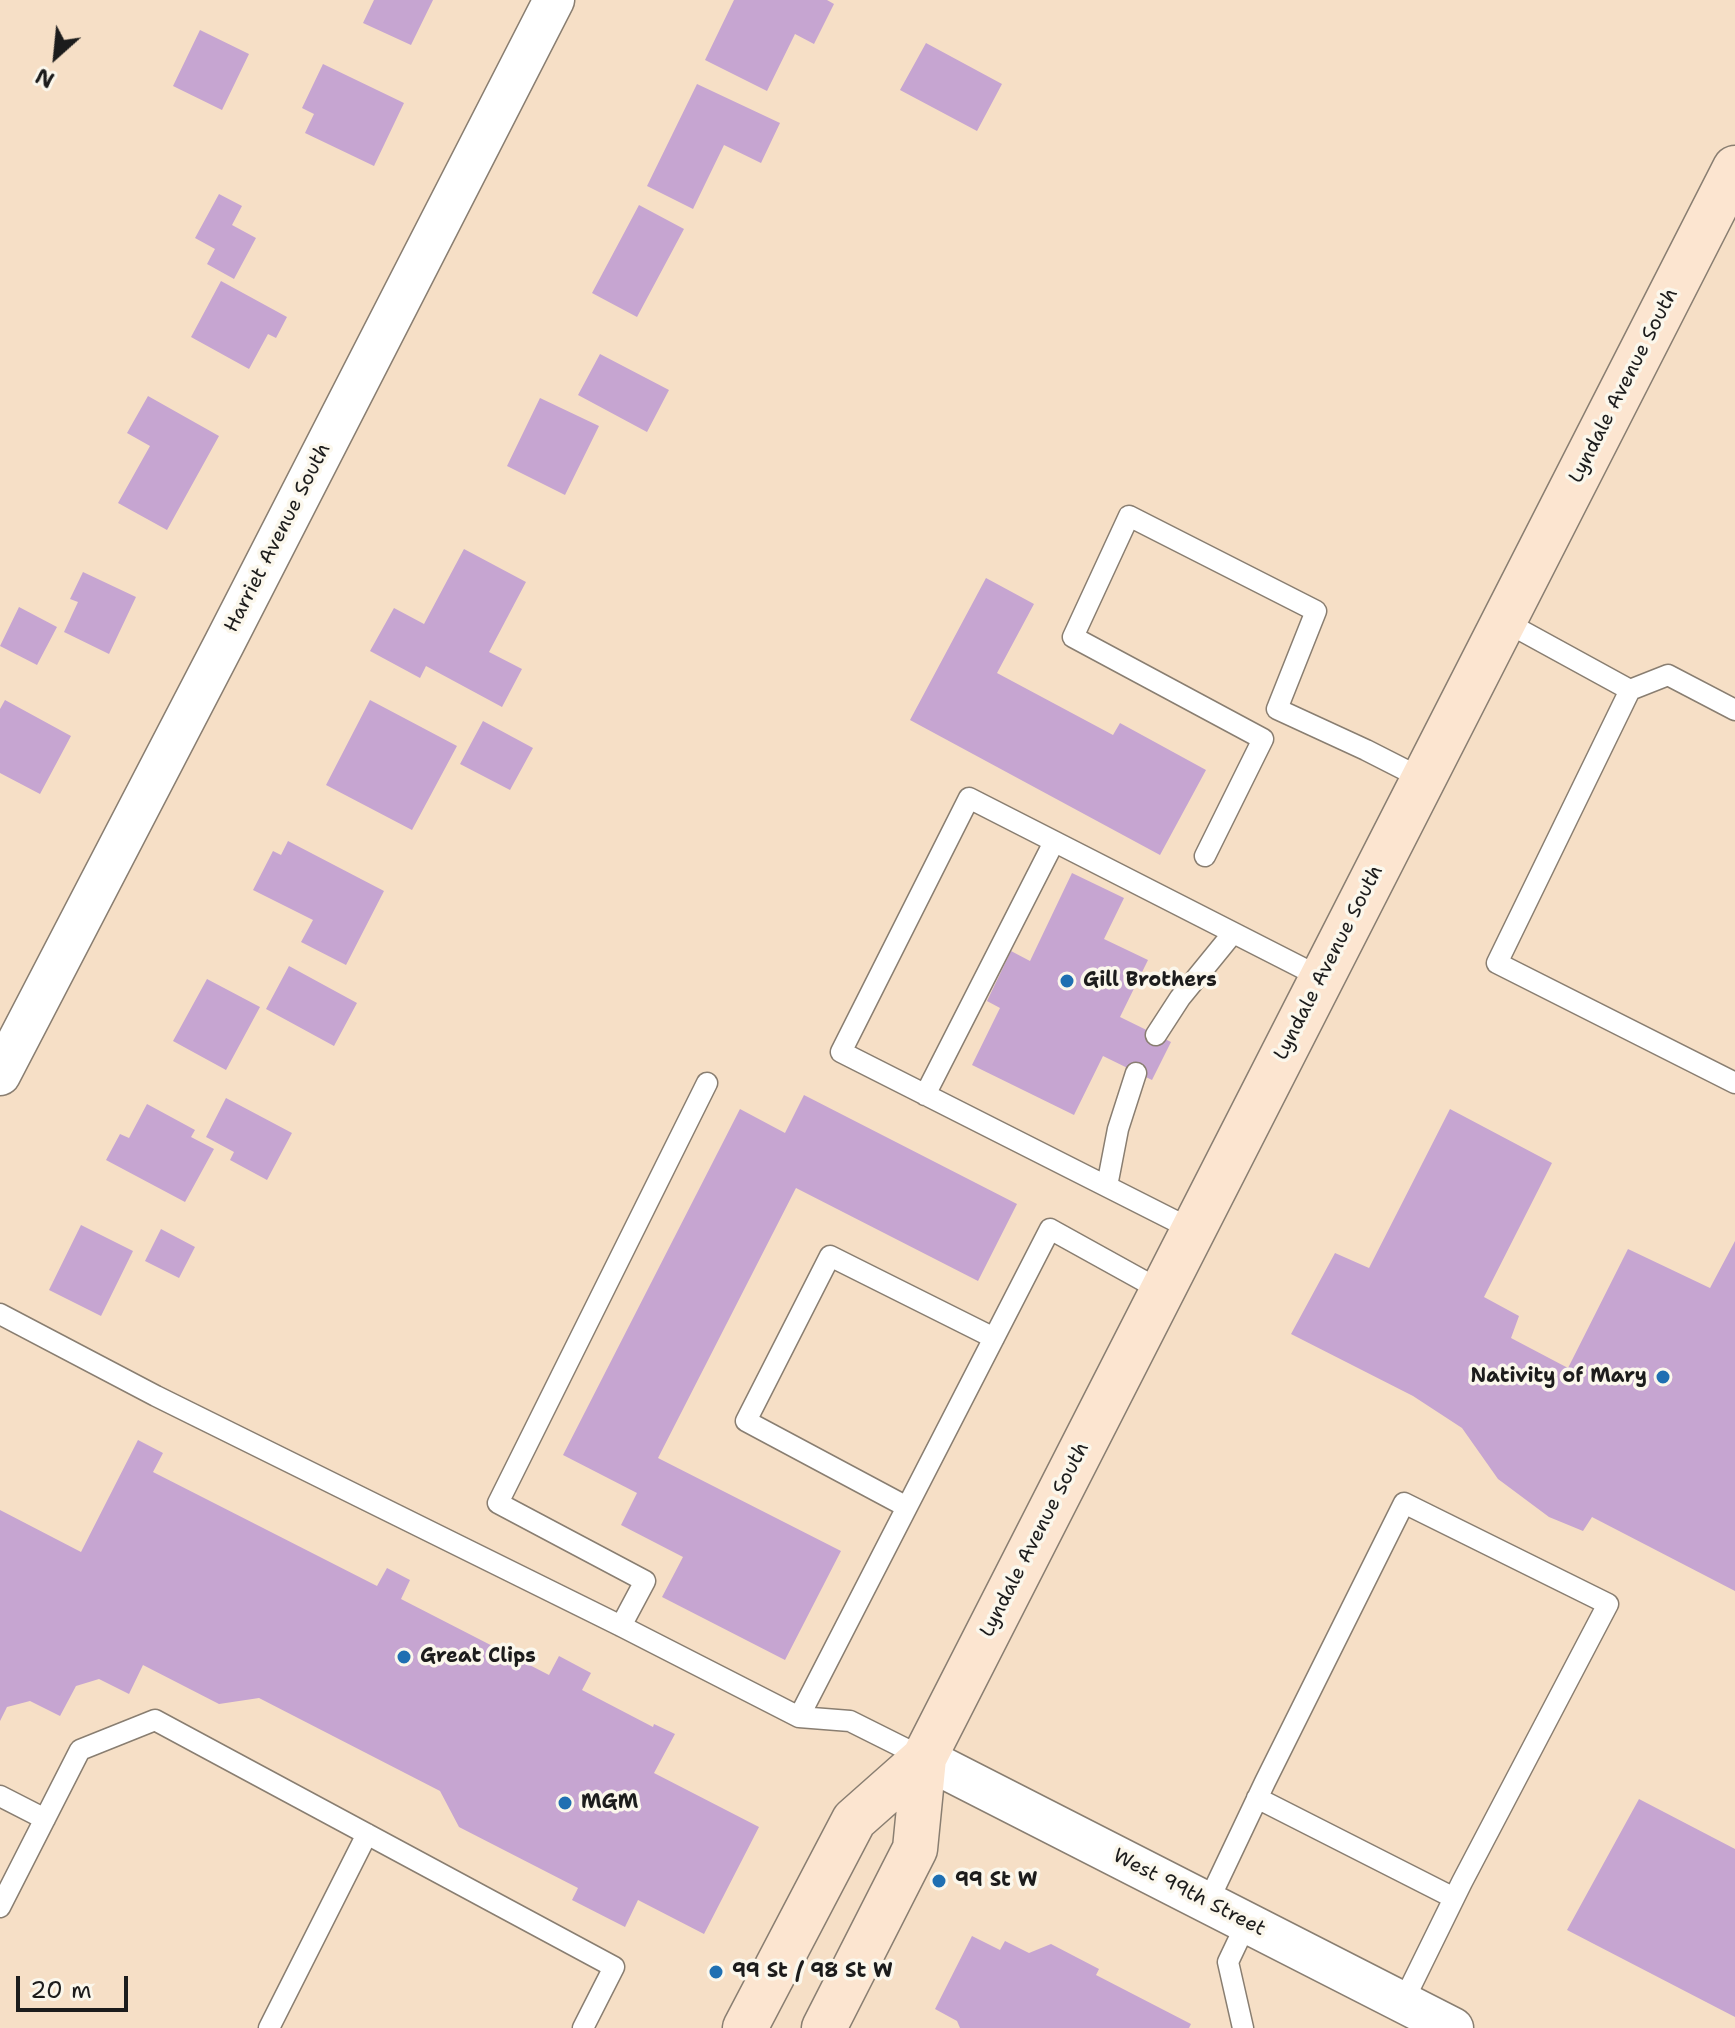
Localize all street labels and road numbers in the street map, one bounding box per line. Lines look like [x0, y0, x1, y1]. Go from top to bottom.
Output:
street label: Lyndale Avenue South [1564, 285, 1684, 487]
street label: Harriet Avenue South [220, 440, 336, 636]
street label: Lyndale Avenue South [1269, 862, 1389, 1064]
street label: Lyndale Avenue South [975, 1439, 1095, 1641]
street label: West 99th Street [1109, 1844, 1269, 1942]

